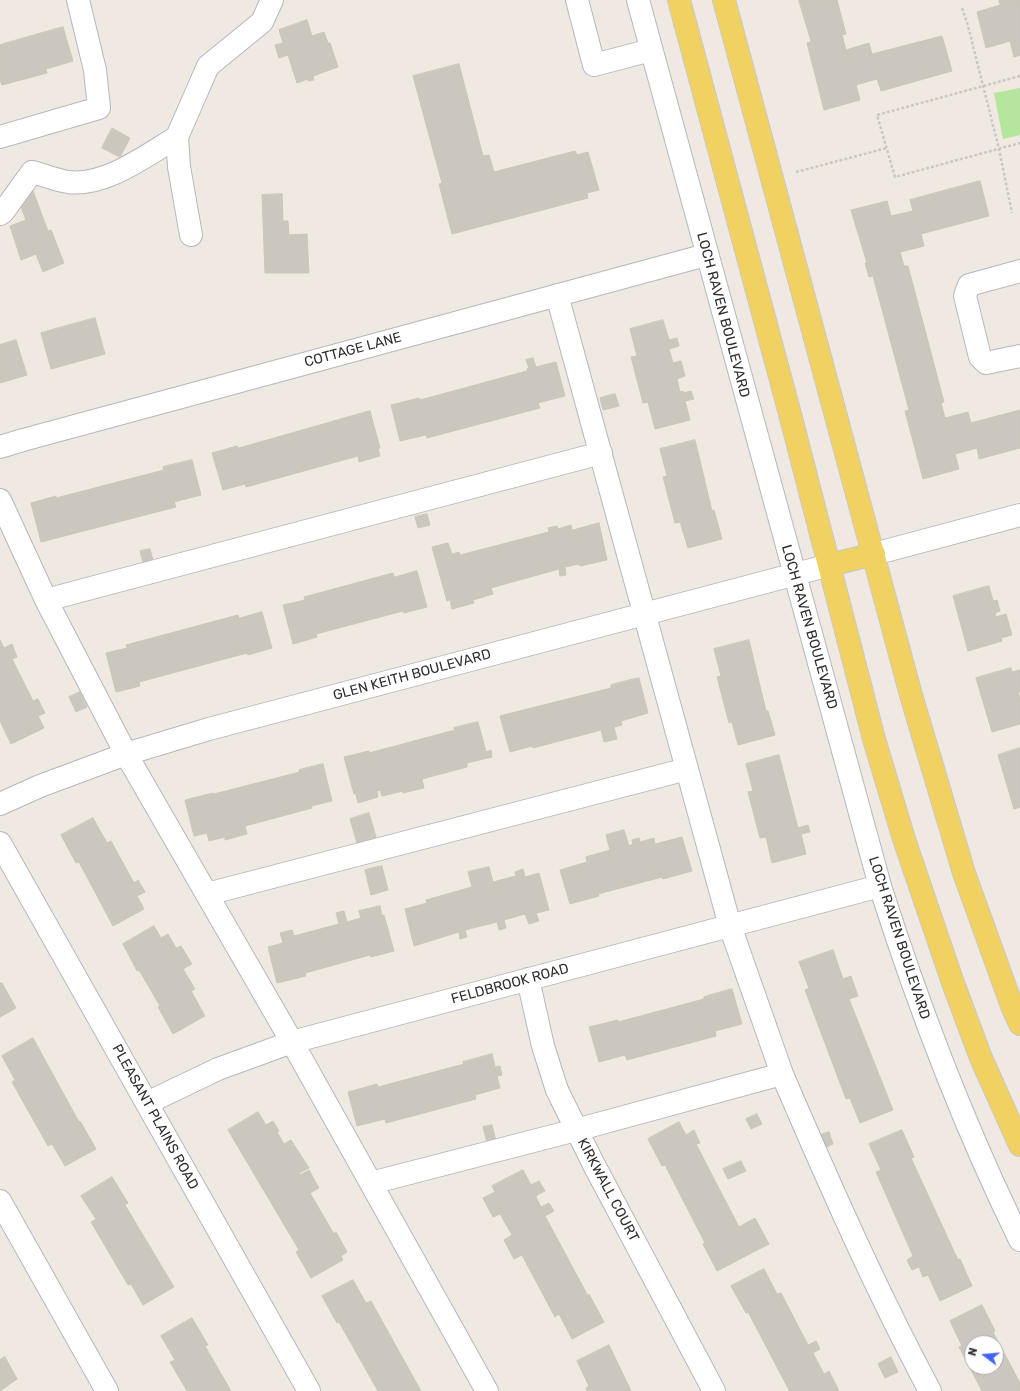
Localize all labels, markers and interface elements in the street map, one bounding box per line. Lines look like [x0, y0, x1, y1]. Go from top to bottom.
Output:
street label: LOCH RAVEN BOULEVARD [693, 231, 753, 399]
street label: COTTAGE LANE [303, 329, 403, 371]
street label: LOCH RAVEN BOULEVARD [777, 543, 841, 711]
street label: GLEN KEITH BOULEVARD [331, 646, 493, 704]
street label: LOCH RAVEN BOULEVARD [865, 854, 933, 1022]
street label: FELDBROOK ROAD [449, 960, 571, 1008]
street label: PLEASANT PLAINS ROAD [108, 1042, 202, 1192]
street label: KIRKWALL COURT [574, 1135, 642, 1245]
north arrow [964, 1335, 1004, 1375]
text: N [966, 1346, 980, 1357]

